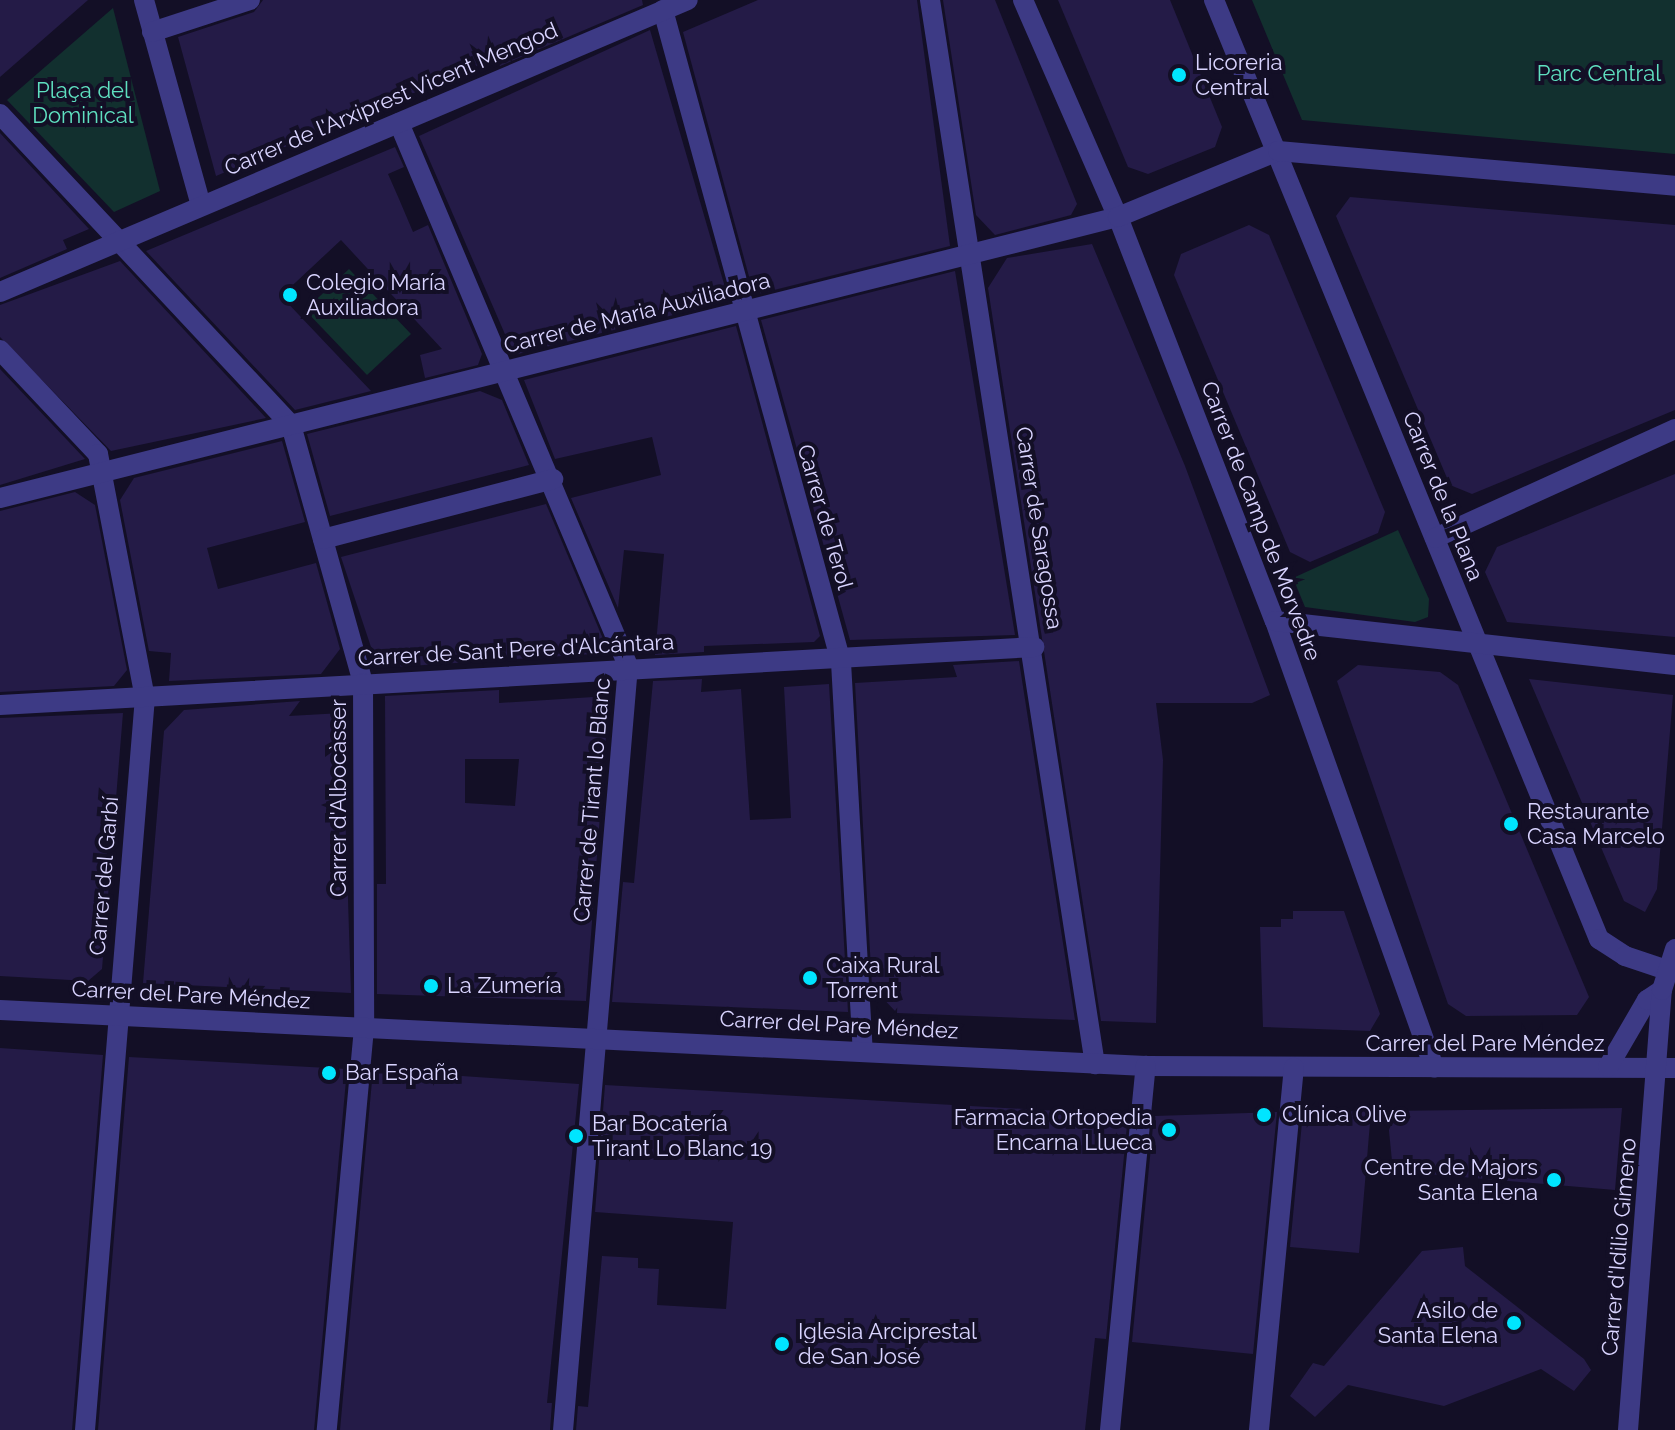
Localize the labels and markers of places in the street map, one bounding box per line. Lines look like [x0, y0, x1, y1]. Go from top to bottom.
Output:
place label: Licoreria Central [1195, 49, 1282, 100]
marker: Licoreria Central [1170, 66, 1188, 84]
place label: Colegio María Auxiliadora [306, 269, 446, 320]
marker: Colegio María Auxiliadora [281, 286, 299, 304]
place label: Restaurante Casa Marcelo [1527, 798, 1665, 850]
marker: Restaurante Casa Marcelo [1502, 815, 1520, 833]
place label: Caixa Rural Torrent [826, 952, 939, 1004]
marker: Caixa Rural Torrent [801, 969, 819, 987]
place label: La Zumería [447, 973, 562, 999]
marker: La Zumería [422, 977, 440, 995]
place label: Bar España [345, 1060, 459, 1086]
marker: Bar España [320, 1064, 338, 1082]
place label: Clínica Olive [1282, 1102, 1407, 1128]
place label: Farmacia Ortopedia Encarna Llueca [954, 1104, 1153, 1156]
marker: Clínica Olive [1253, 1104, 1275, 1126]
place label: Bar Bocatería Tirant Lo Blanc 19 [592, 1110, 772, 1162]
marker: Farmacia Ortopedia Encarna Llueca [1160, 1121, 1178, 1139]
marker: Bar Bocatería Tirant Lo Blanc 19 [567, 1127, 585, 1145]
place label: Centre de Majors Santa Elena [1364, 1154, 1538, 1206]
marker: Centre de Majors Santa Elena [1545, 1171, 1563, 1189]
place label: Asilo de Santa Elena [1378, 1297, 1498, 1348]
marker: Asilo de Santa Elena [1505, 1314, 1523, 1332]
place label: Iglesia Arciprestal de San José [798, 1318, 978, 1370]
marker: Iglesia Arciprestal de San José [773, 1335, 791, 1353]

